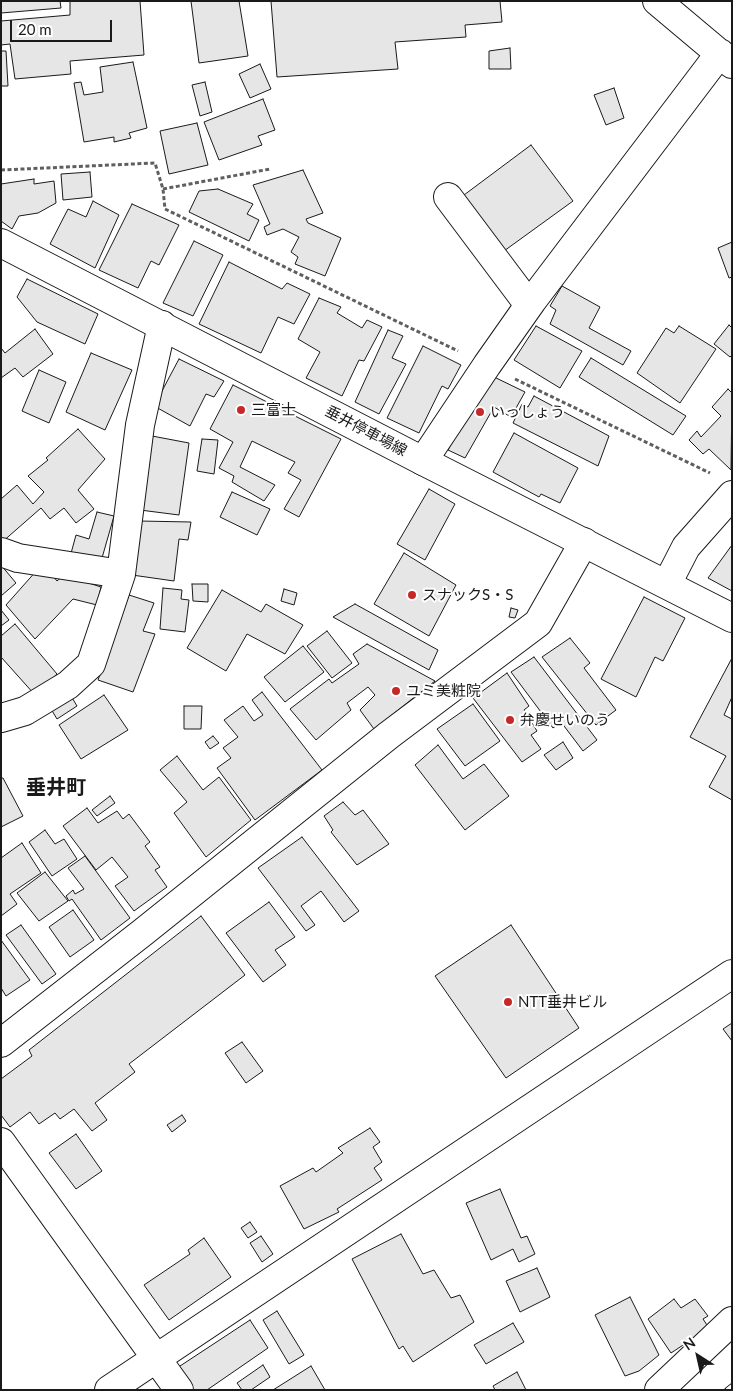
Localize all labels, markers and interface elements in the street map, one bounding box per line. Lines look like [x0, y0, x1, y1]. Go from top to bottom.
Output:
scale bar [12, 10, 115, 42]
text: 20 m [18, 20, 52, 38]
place label: 三富士 [251, 401, 296, 419]
street label: 垂井停車場線 [322, 402, 410, 460]
place label: いっしょう [490, 403, 565, 421]
marker: 三富士 [235, 404, 247, 416]
marker: いっしょう [474, 406, 486, 418]
place label: スナックS・S [422, 586, 513, 604]
marker: スナックS・S [406, 589, 418, 601]
place label: ユミ美粧院 [406, 682, 481, 700]
marker: ユミ美粧院 [390, 685, 402, 697]
place label: 弁慶せいのう [520, 711, 610, 729]
marker: 弁慶せいのう [504, 714, 516, 726]
district label: 垂井町 [26, 776, 86, 800]
place label: NTT垂井ビル [518, 993, 607, 1011]
marker: NTT垂井ビル [502, 996, 514, 1008]
north arrow [673, 1331, 723, 1381]
text: N [680, 1333, 698, 1353]

